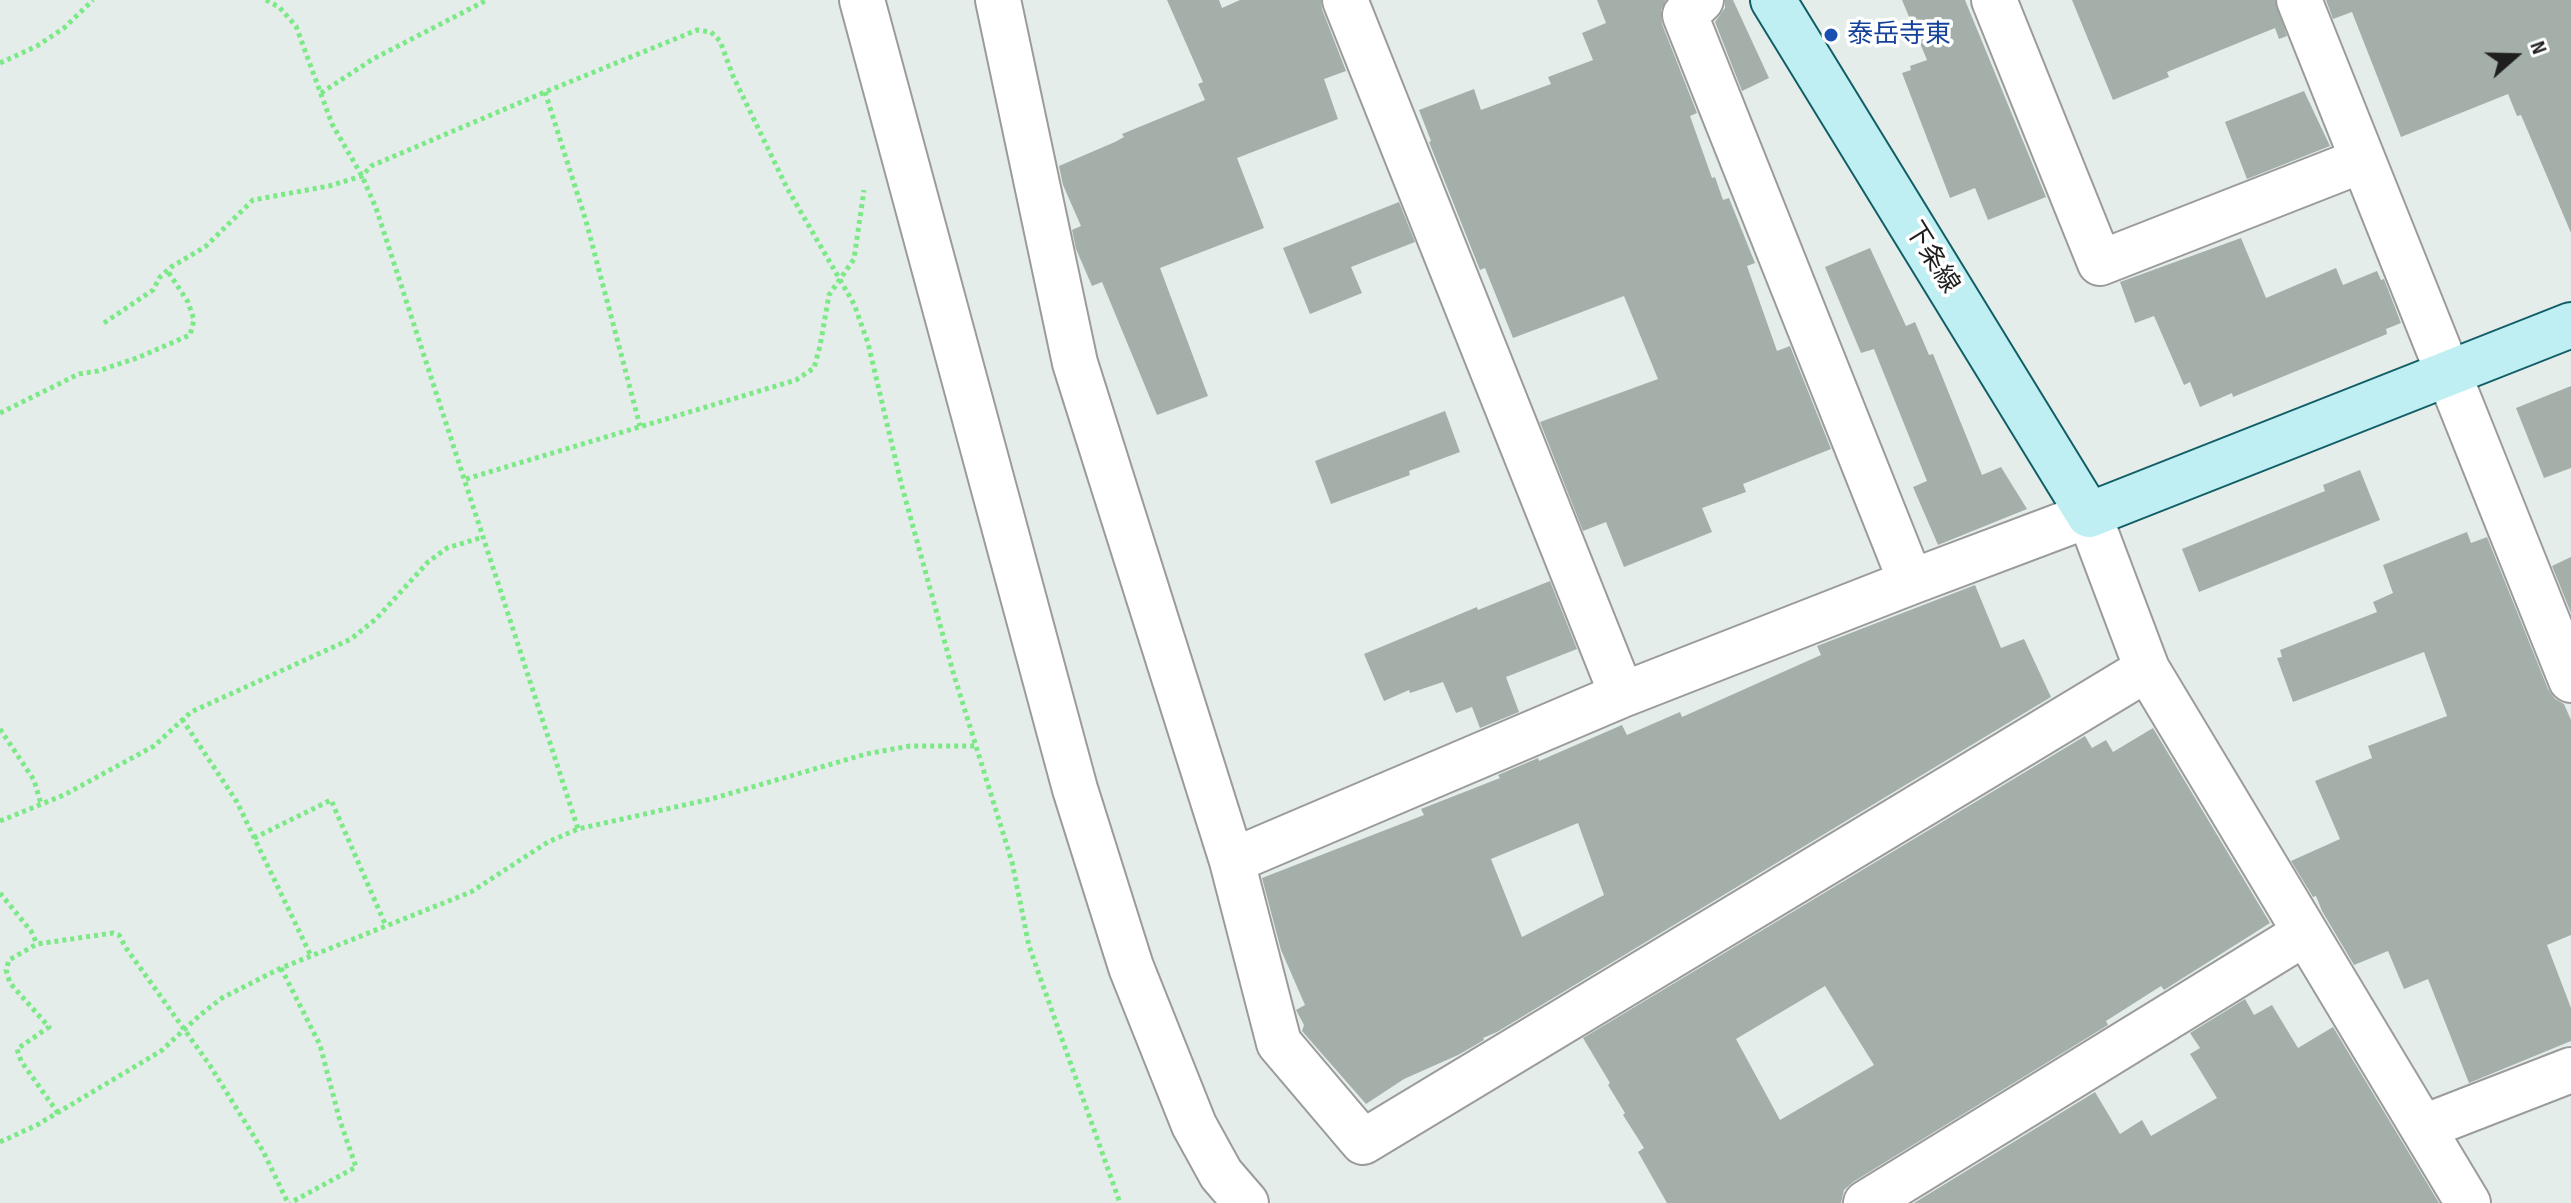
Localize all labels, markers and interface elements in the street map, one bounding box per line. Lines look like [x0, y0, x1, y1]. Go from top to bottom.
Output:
north arrow [2475, 16, 2555, 96]
place label: 泰岳寺東 [1847, 19, 1951, 51]
marker: 泰岳寺東 [1822, 26, 1840, 44]
text: N [2523, 37, 2553, 58]
street label: 下条線 [1897, 217, 1965, 299]

